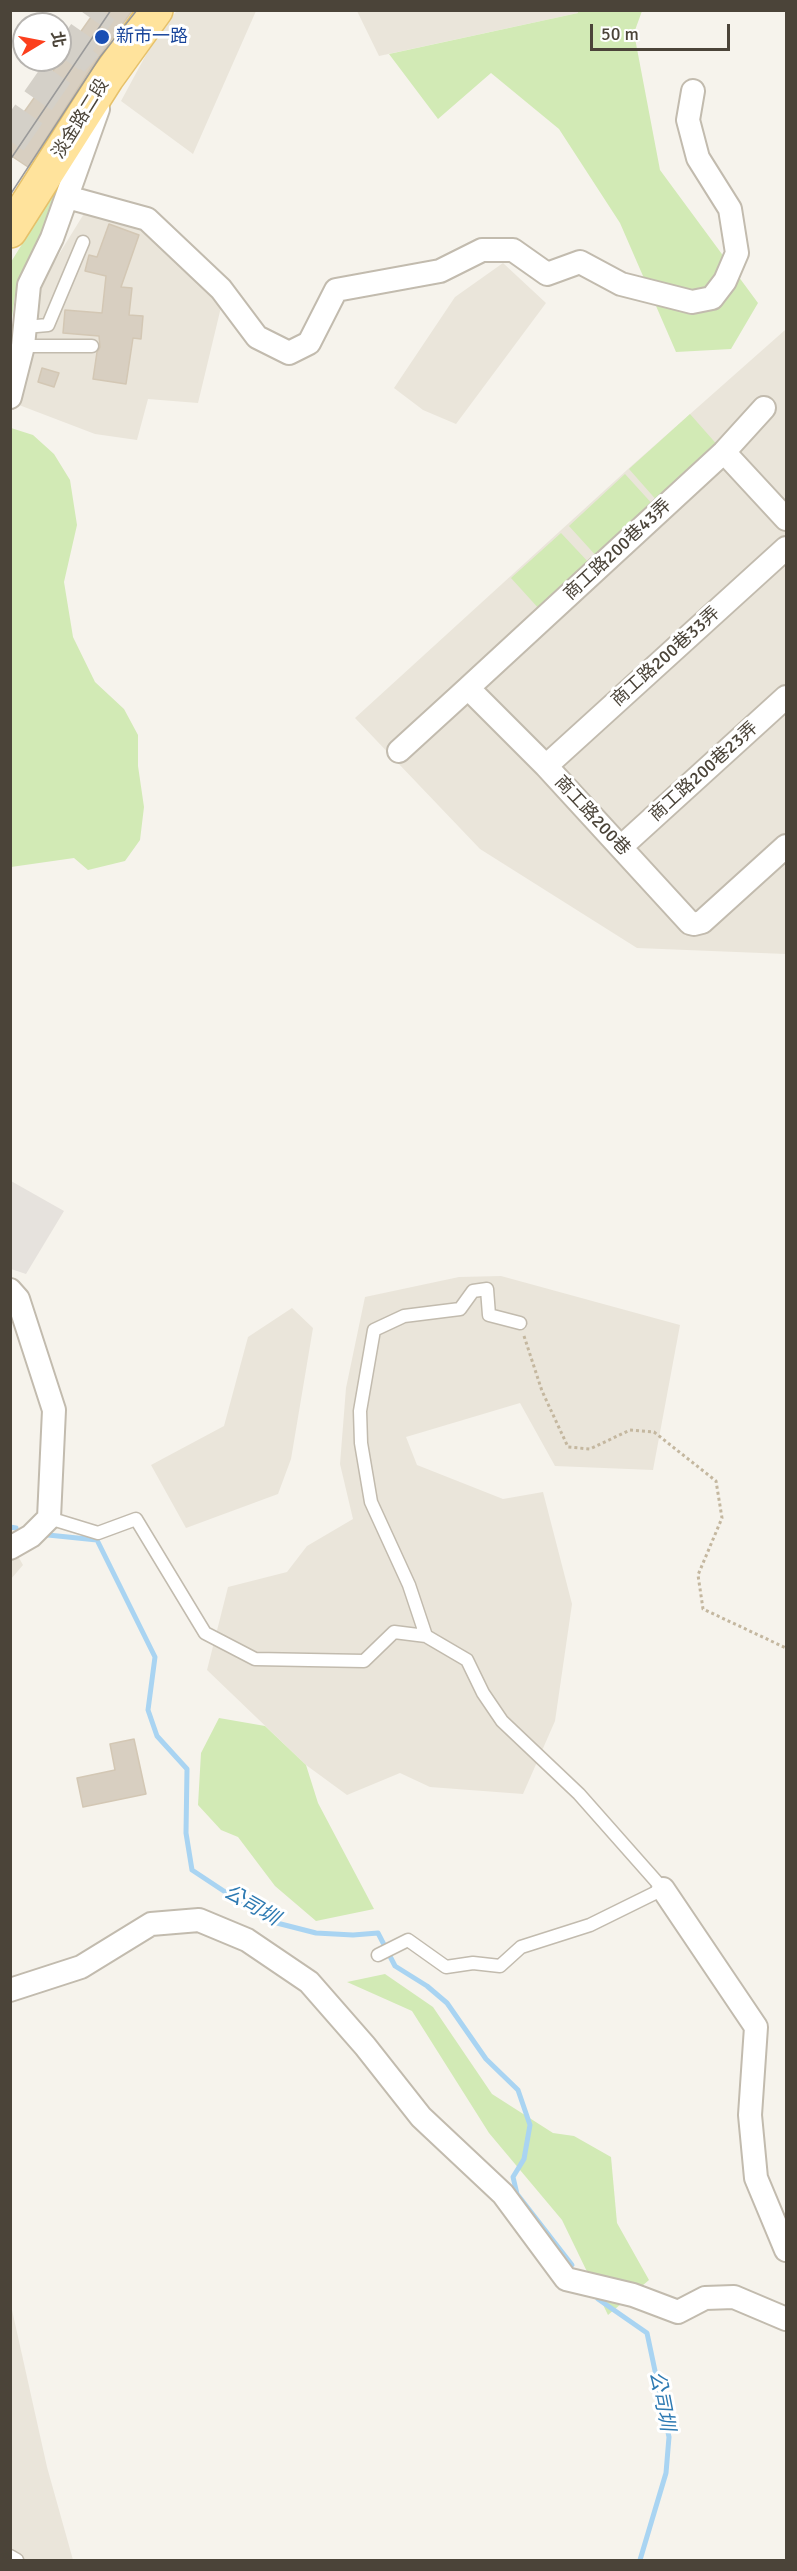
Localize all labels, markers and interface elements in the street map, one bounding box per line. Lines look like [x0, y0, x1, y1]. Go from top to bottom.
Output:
north arrow [12, 12, 72, 72]
scale bar [593, 12, 732, 50]
text: 50 m [601, 23, 639, 45]
place label: 新市一路 [116, 26, 188, 48]
marker: 新市一路 [93, 28, 111, 46]
text: 北 [47, 30, 69, 49]
street label: 淡金路二段 [48, 75, 114, 163]
street label: 商工路200巷43弄 [560, 495, 676, 605]
street label: 商工路200巷33弄 [607, 603, 725, 711]
street label: 商工路200巷23弄 [645, 718, 763, 826]
street label: 商工路200巷 [550, 772, 634, 860]
water label: 公司圳 [219, 1881, 283, 1931]
water label: 公司圳 [643, 2369, 679, 2433]

